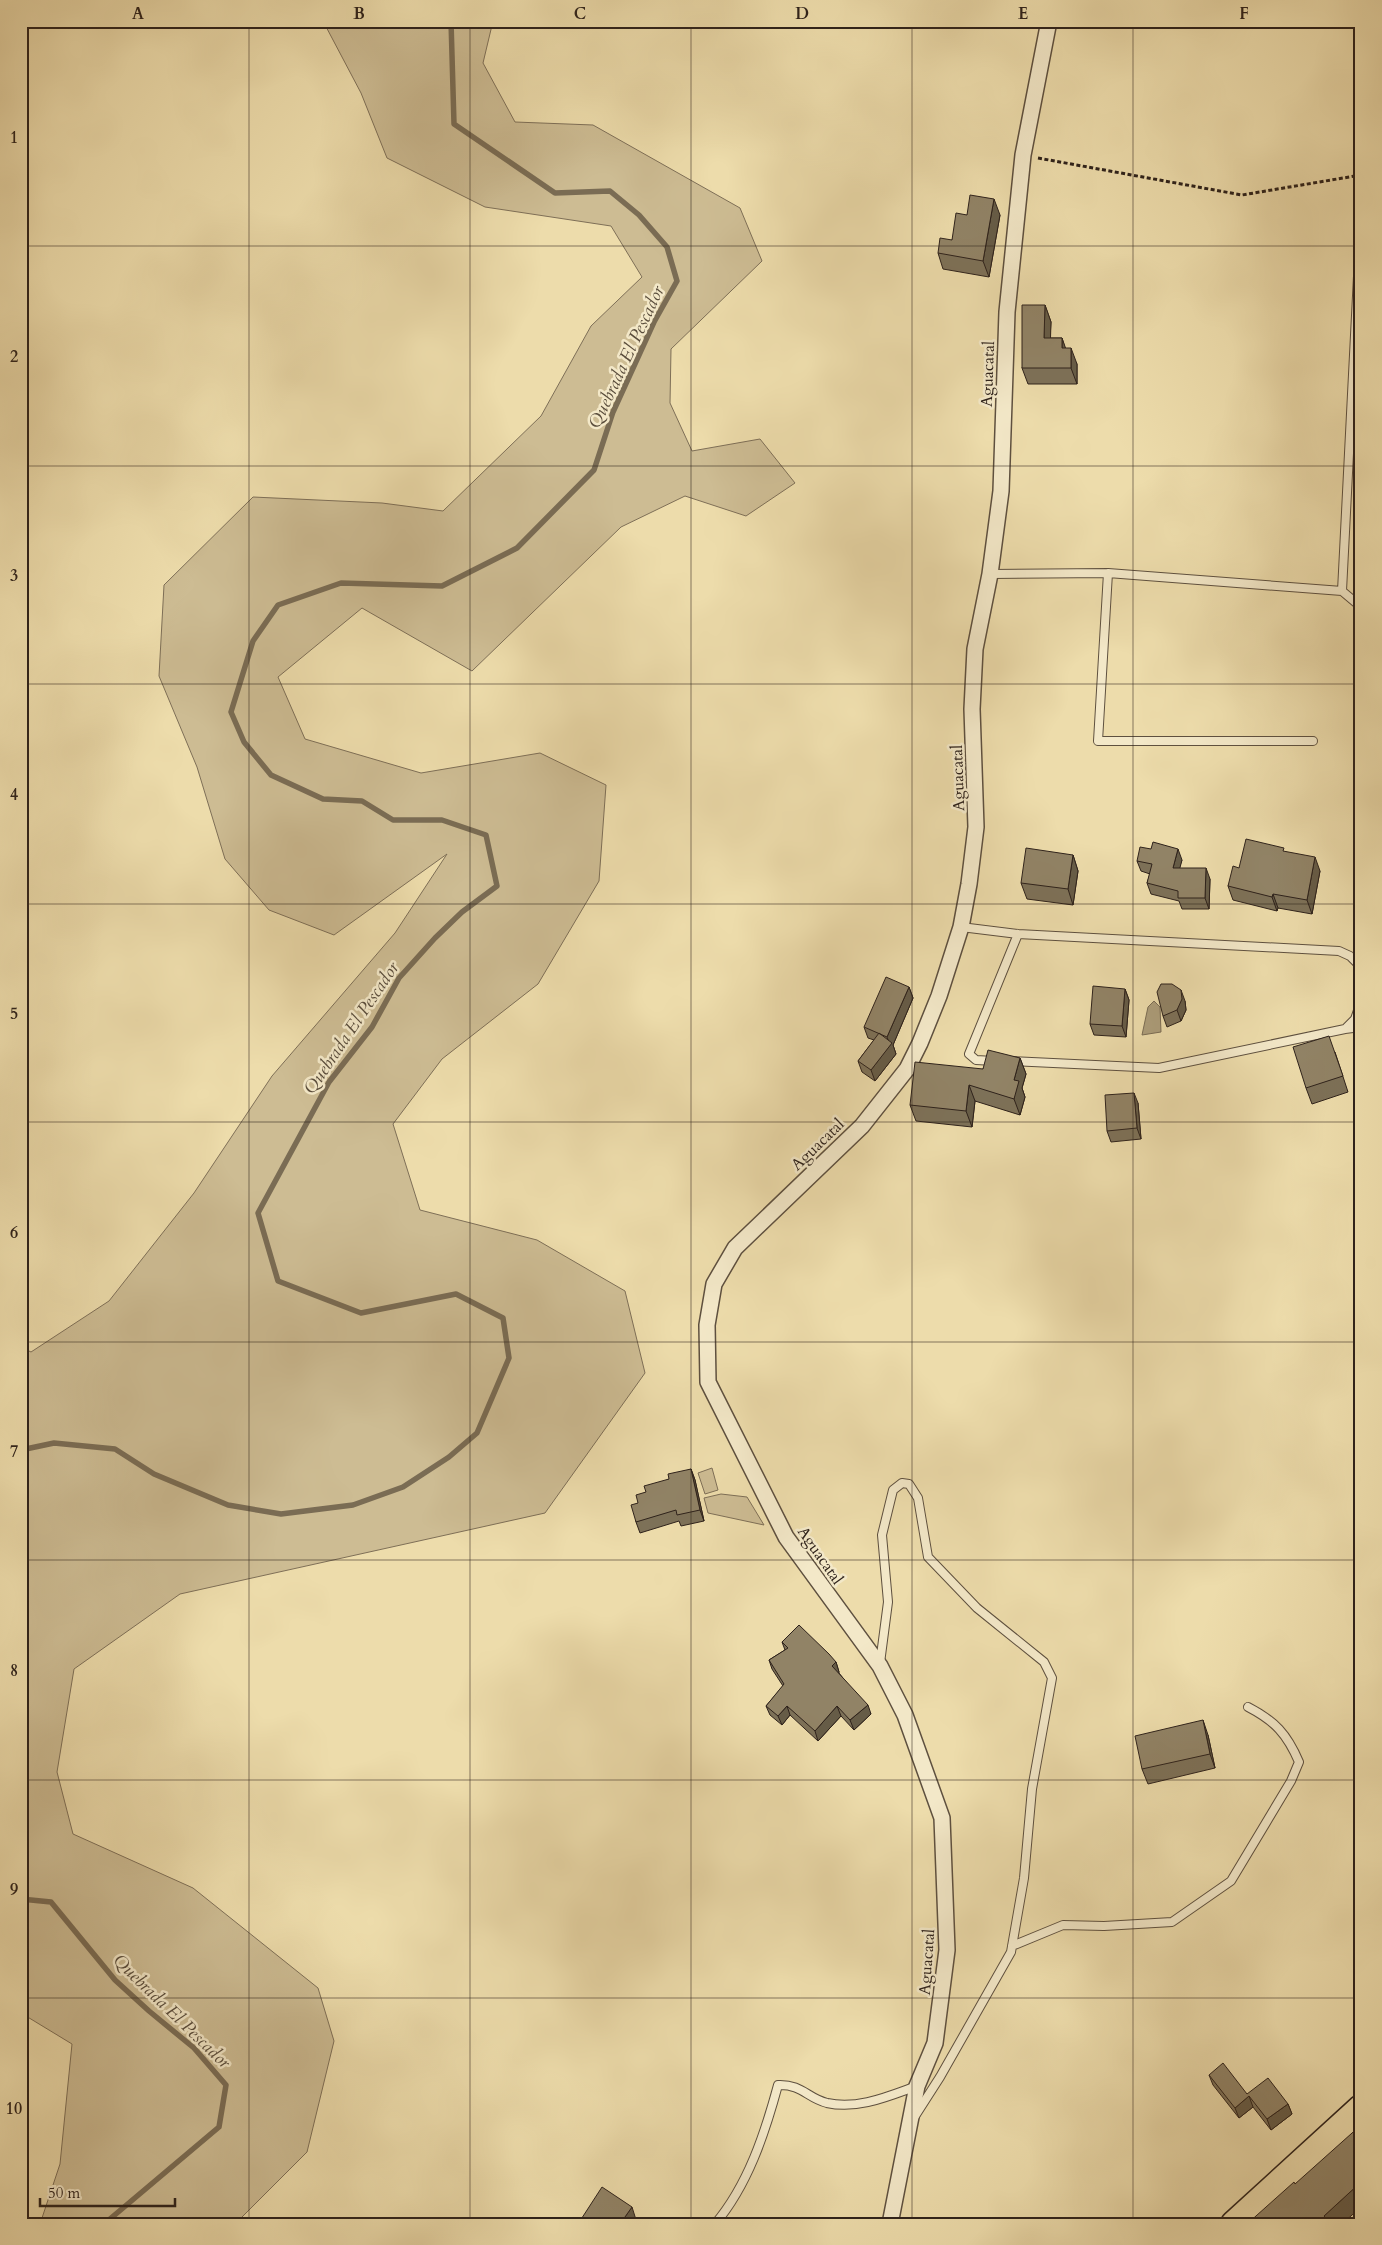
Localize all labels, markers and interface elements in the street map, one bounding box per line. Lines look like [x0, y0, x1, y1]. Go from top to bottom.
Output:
text: A [132, 3, 144, 25]
text: B [353, 3, 365, 25]
text: C [574, 3, 586, 25]
text: D [795, 3, 809, 25]
text: E [1018, 3, 1028, 25]
text: F [1239, 3, 1249, 25]
text: 1 [10, 127, 18, 149]
water label: Quebrada El Pescador [582, 281, 671, 433]
street label: Aguacatal [976, 341, 1000, 408]
text: 2 [10, 346, 18, 368]
text: 3 [10, 565, 18, 587]
street label: Aguacatal [946, 744, 970, 811]
text: 4 [10, 784, 18, 806]
water label: Quebrada El Pescador [298, 956, 406, 1099]
text: 5 [10, 1003, 18, 1025]
street label: Aguacatal [786, 1114, 849, 1176]
text: 6 [10, 1222, 18, 1244]
text: 7 [10, 1441, 18, 1463]
street label: Aguacatal [792, 1522, 848, 1589]
text: 8 [10, 1660, 18, 1682]
text: 9 [10, 1879, 18, 1901]
street label: Aguacatal [914, 1928, 940, 1996]
water label: Quebrada El Pescador [107, 1949, 237, 2075]
text: 10 [6, 2098, 22, 2120]
scale bar [40, 2175, 175, 2207]
text: 50 m [48, 2183, 80, 2203]

